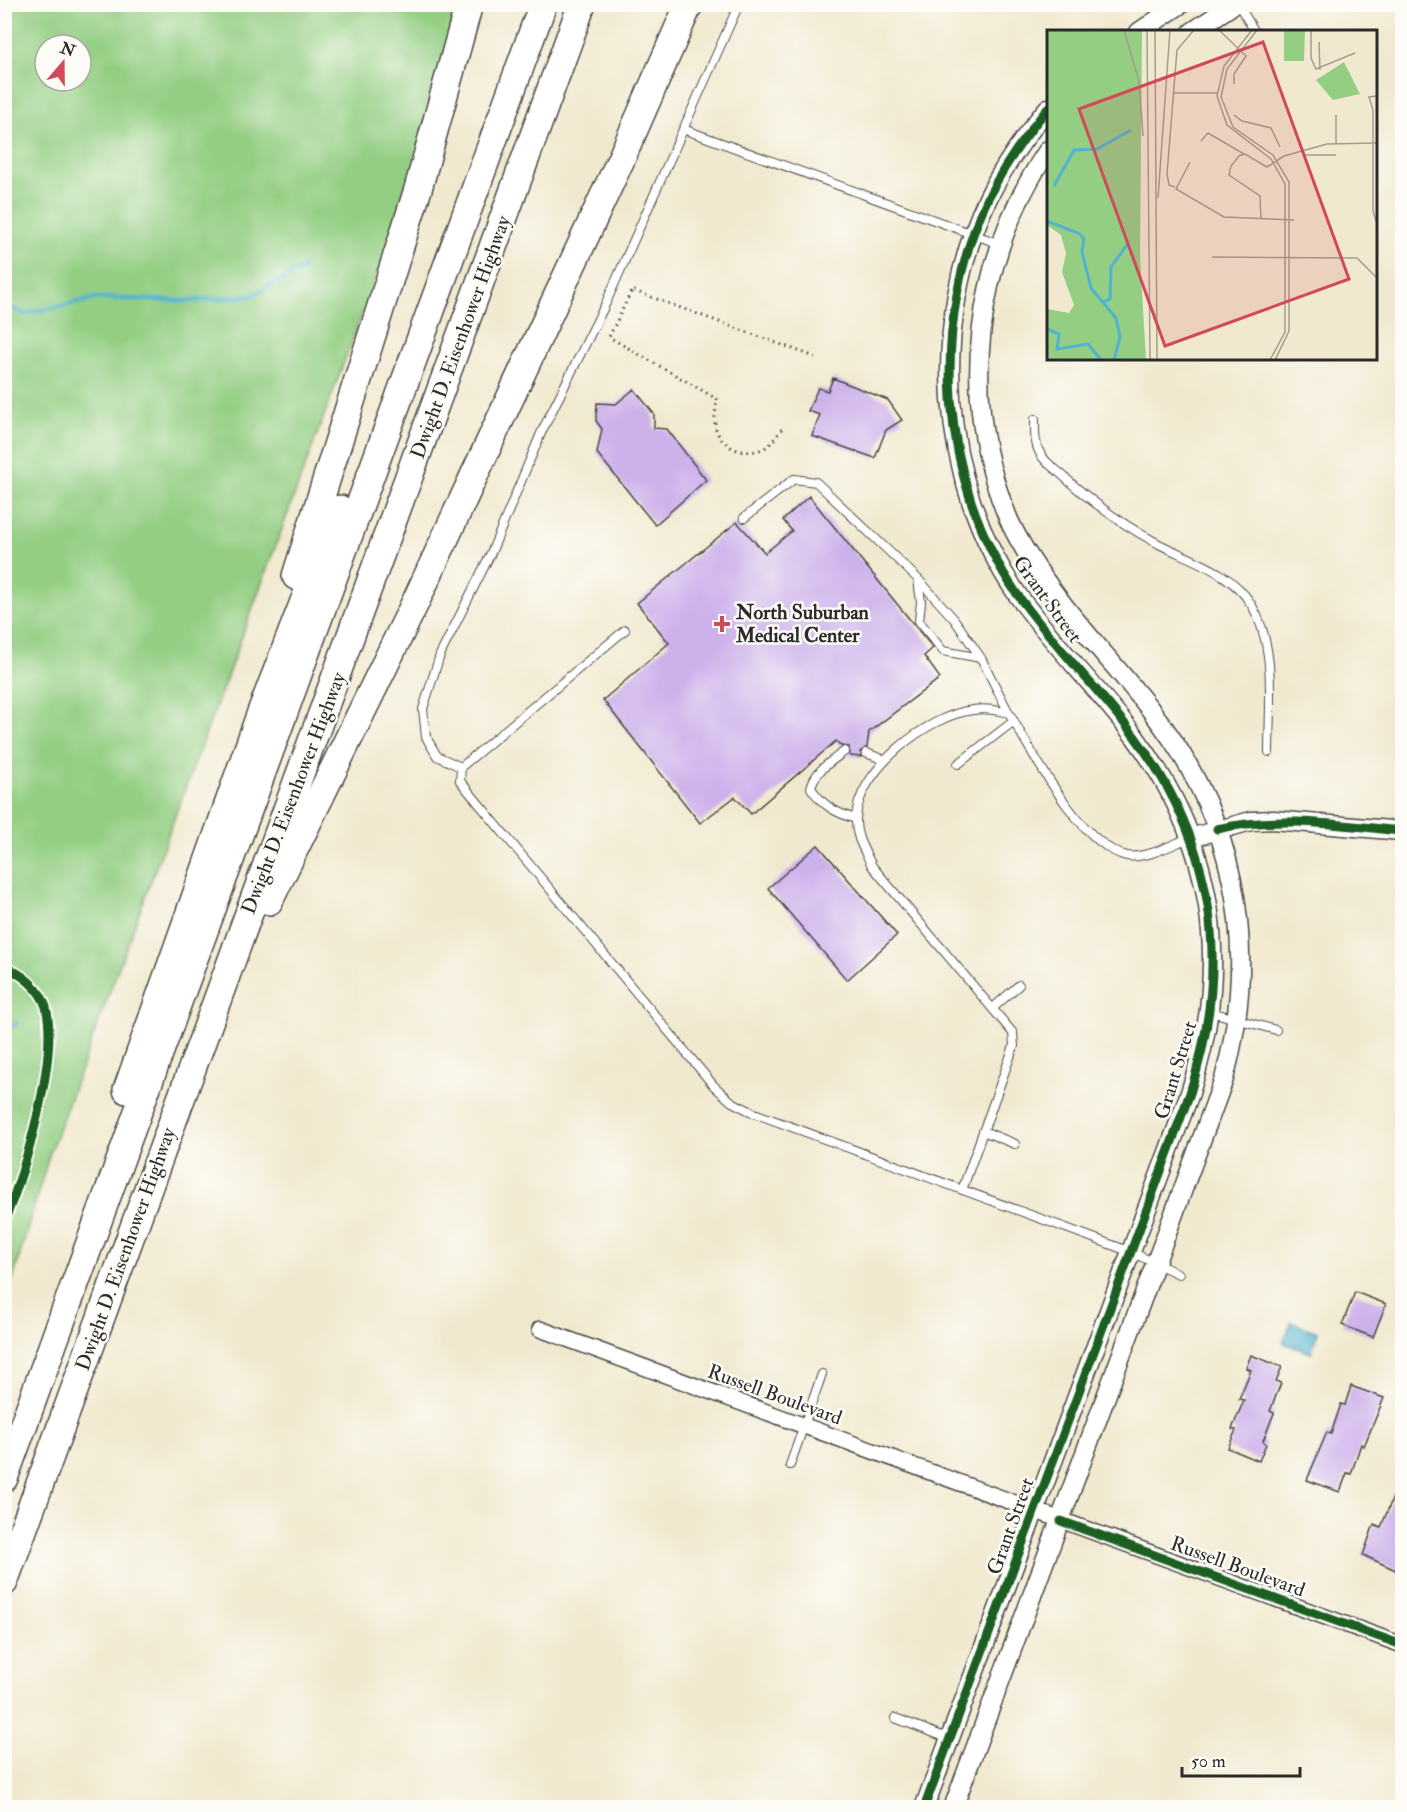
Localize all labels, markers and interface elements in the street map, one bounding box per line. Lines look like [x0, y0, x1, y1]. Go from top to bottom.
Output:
inset map [1047, 30, 1377, 360]
north arrow [33, 33, 93, 93]
text: N [57, 38, 79, 62]
street label: Dwight D. Eisenhower Highway [405, 211, 517, 462]
street label: Grant Street [1008, 551, 1088, 648]
place label: North Suburban Medical Center [735, 600, 870, 648]
marker: North Suburban Medical Center [713, 615, 731, 633]
street label: Dwight D. Eisenhower Highway [236, 668, 352, 918]
street label: Grant Street [1149, 1017, 1202, 1122]
street label: Dwight D. Eisenhower Highway [70, 1123, 182, 1374]
street label: Russell Boulevard [704, 1359, 846, 1430]
street label: Grant Street [981, 1474, 1040, 1578]
street label: Russell Boulevard [1167, 1531, 1309, 1602]
scale bar [1182, 1740, 1300, 1778]
text: 50 m [1191, 1750, 1226, 1773]

